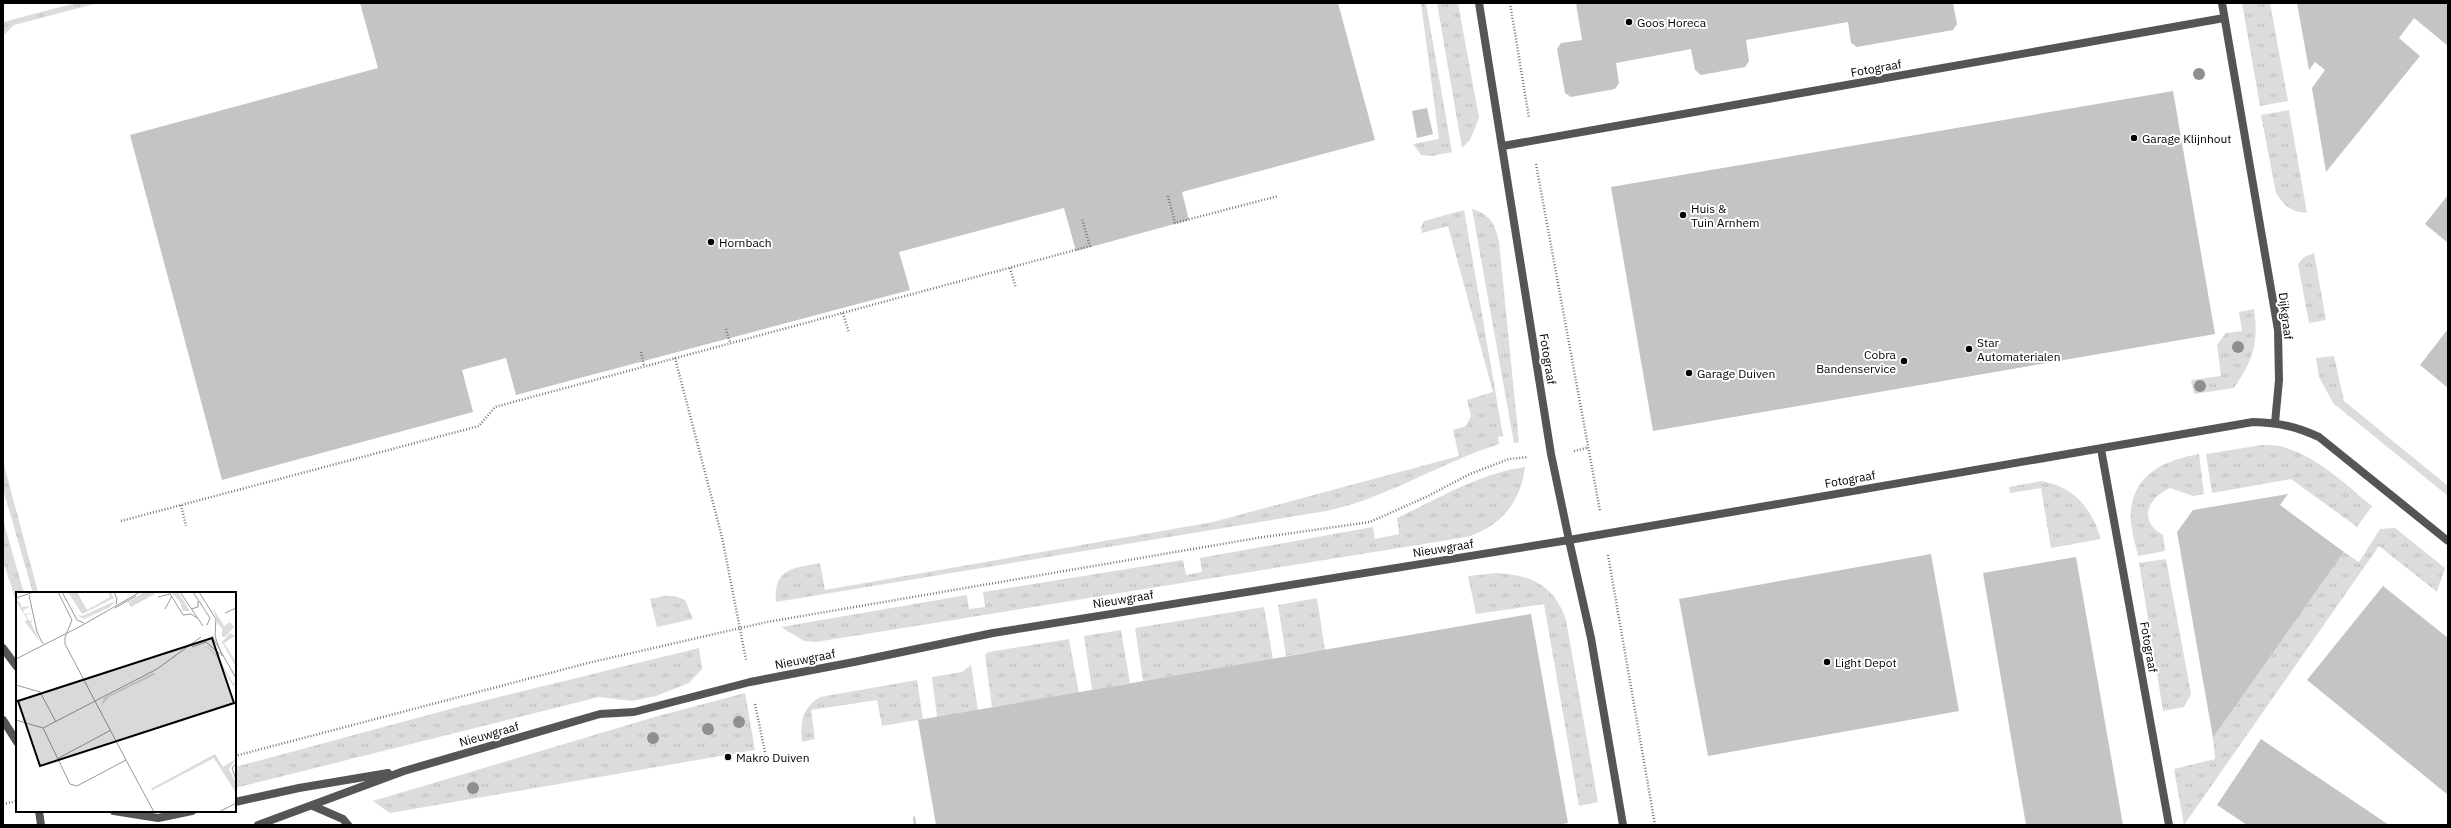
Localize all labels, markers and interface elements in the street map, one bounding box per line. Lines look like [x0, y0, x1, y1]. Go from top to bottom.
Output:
place label: Goos Horeca [1637, 15, 1707, 30]
marker: Goos Horeca [1624, 17, 1634, 27]
street label: Fotograaf [1849, 56, 1903, 80]
place label: Garage Klijnhout [2142, 131, 2231, 146]
marker: Garage Klijnhout [2129, 133, 2139, 143]
place label: Huis & Tuin Arnhem [1691, 201, 1760, 230]
marker: Huis & Tuin Arnhem [1678, 210, 1688, 220]
place label: Hornbach [719, 235, 772, 250]
marker: Hornbach [706, 237, 716, 247]
street label: Dijkgraaf [2276, 291, 2296, 341]
street label: Fotograaf [1537, 332, 1559, 386]
place label: Star Automaterialen [1977, 335, 2061, 364]
marker: Star Automaterialen [1964, 344, 1974, 354]
place label: Cobra Bandenservice [1816, 347, 1897, 376]
marker: Cobra Bandenservice [1899, 356, 1909, 366]
place label: Garage Duiven [1697, 366, 1775, 381]
marker: Garage Duiven [1684, 368, 1694, 378]
street label: Fotograaf [1823, 467, 1877, 491]
street label: Nieuwgraaf [1412, 536, 1475, 560]
street label: Nieuwgraaf [1092, 587, 1155, 611]
inset map [16, 592, 236, 812]
street label: Fotograaf [2137, 620, 2161, 674]
street label: Nieuwgraaf [773, 646, 837, 672]
place label: Light Depot [1835, 655, 1897, 670]
marker: Light Depot [1822, 657, 1832, 667]
street label: Nieuwgraaf [457, 718, 521, 750]
place label: Makro Duiven [736, 750, 809, 765]
marker: Makro Duiven [723, 752, 733, 762]

